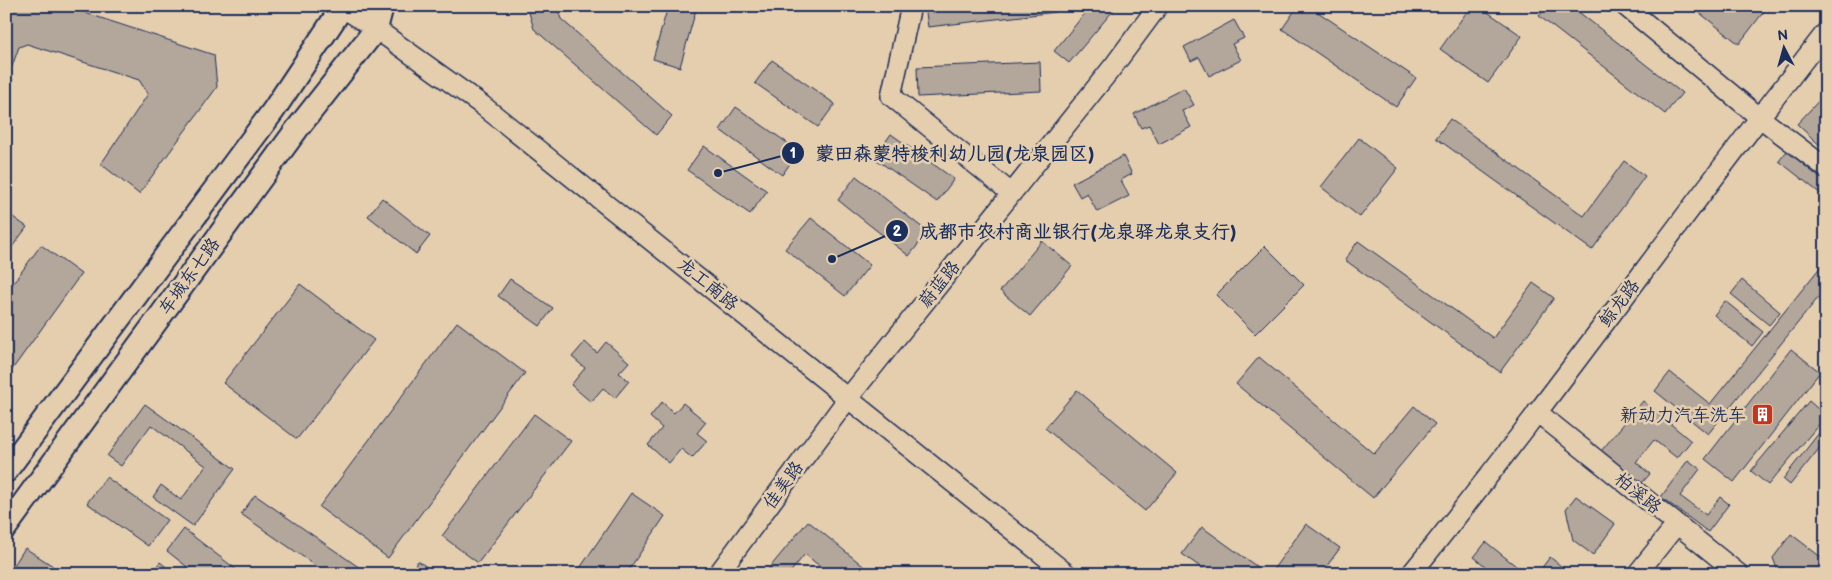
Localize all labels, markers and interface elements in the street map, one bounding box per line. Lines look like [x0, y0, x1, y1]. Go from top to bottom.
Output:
north arrow [1760, 22, 1810, 72]
text: N [1777, 27, 1789, 45]
callout: 蒙田森蒙特梭利幼儿园(龙泉园区) [781, 136, 1105, 170]
text: 蒙田森蒙特梭利幼儿园(龙泉园区) [815, 143, 1095, 166]
text: 1 [790, 144, 796, 163]
callout: 成都市农村商业银行(龙泉驿龙泉支行) [884, 214, 1247, 248]
text: 成都市农村商业银行(龙泉驿龙泉支行) [919, 221, 1237, 244]
text: 2 [893, 222, 902, 241]
street label: 车城东七路 [154, 234, 224, 319]
street label: 龙工南路 [673, 254, 742, 315]
street label: 蔚蓝路 [914, 257, 965, 312]
street label: 鲸龙路 [1595, 275, 1644, 331]
building icon: 新动力汽车洗车 [1750, 403, 1774, 427]
place label: 新动力汽车洗车 [1620, 405, 1746, 426]
street label: 佳美路 [759, 457, 808, 513]
street label: 柏溪路 [1610, 468, 1665, 519]

